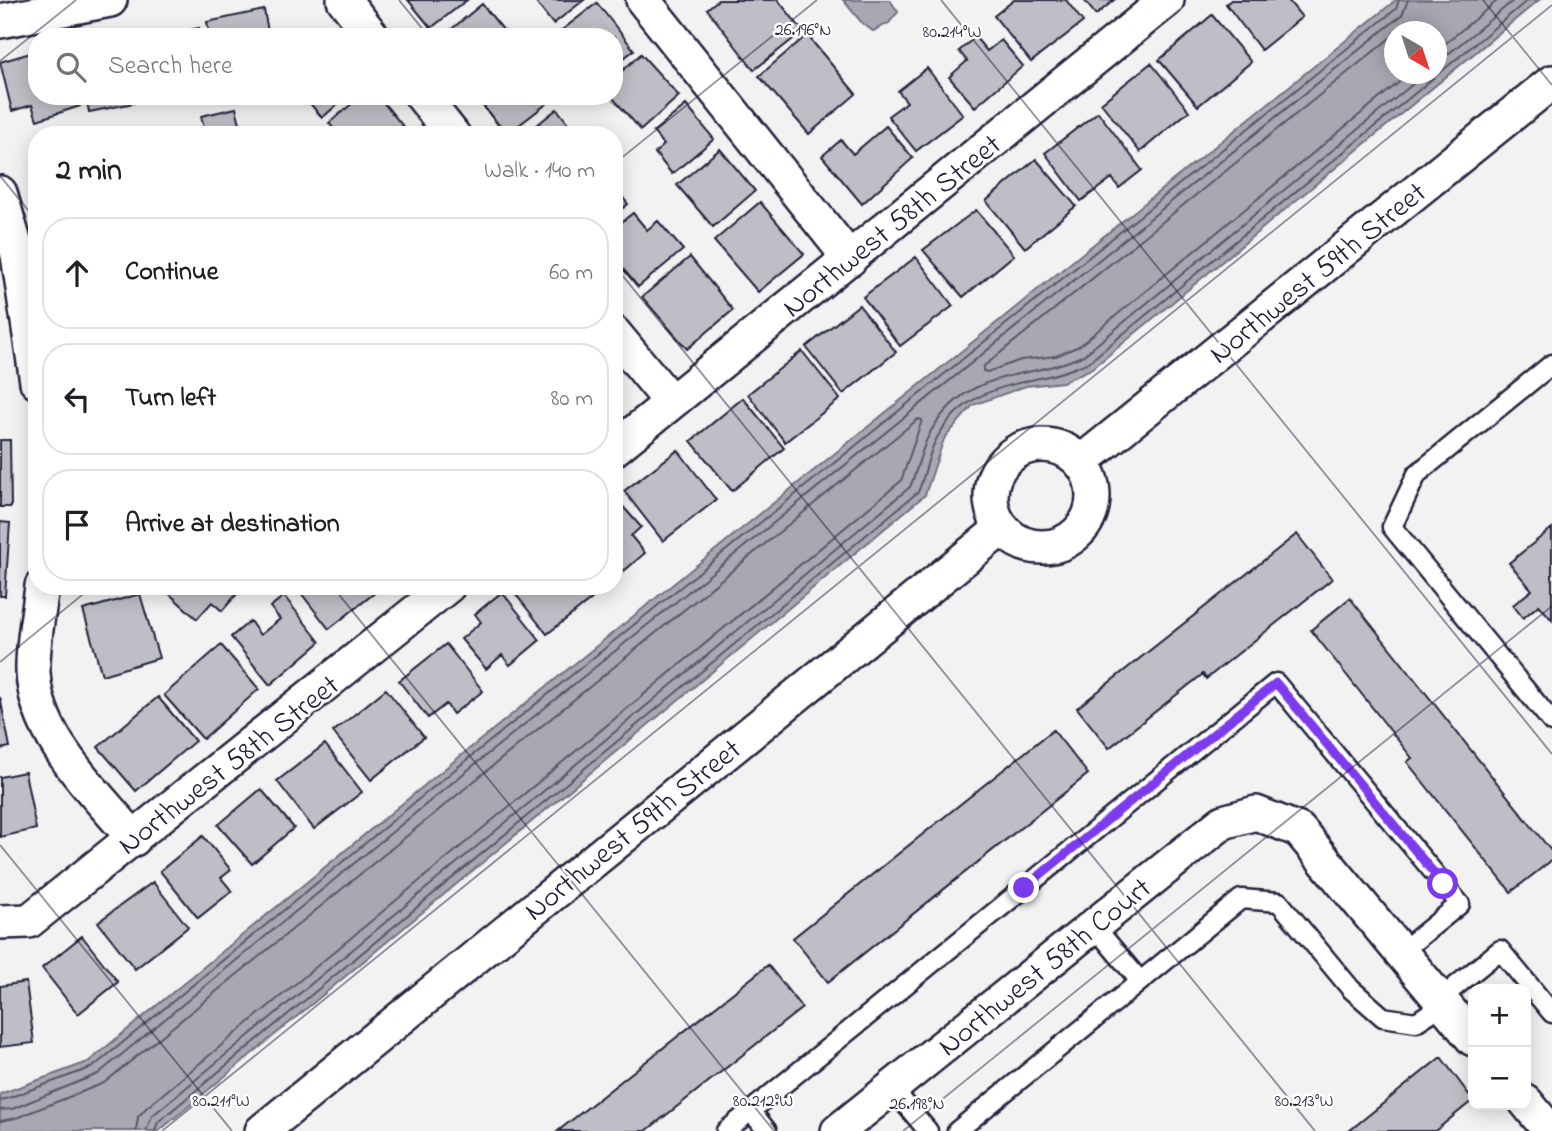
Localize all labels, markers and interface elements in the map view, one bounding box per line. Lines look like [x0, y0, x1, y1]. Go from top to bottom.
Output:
text: 26.196°N [775, 18, 831, 44]
text: 80.214°W [922, 20, 982, 46]
north arrow [1384, 21, 1447, 84]
search box [28, 28, 623, 105]
icon: search [52, 48, 90, 86]
text: Search here [108, 48, 233, 86]
street label: Northwest 58th Street [774, 125, 1012, 330]
text: 2 min [56, 150, 122, 194]
text: Walk · 140 m [484, 155, 595, 188]
street label: Northwest 59th Street [1200, 173, 1437, 376]
icon: ahead [58, 254, 96, 292]
text: Continue [125, 254, 218, 292]
text: 60 m [549, 257, 593, 290]
icon: left [58, 380, 96, 418]
text: Turn left [125, 380, 216, 418]
text: 80 m [551, 383, 593, 416]
icon: arrive [58, 506, 96, 544]
text: Arrive at destination [125, 506, 340, 544]
street label: Northwest 58th Street [109, 666, 350, 867]
street label: Northwest 59th Street [515, 730, 752, 933]
street label: Northwest 58th Court [929, 868, 1162, 1069]
route start [1427, 868, 1458, 899]
route end [1008, 872, 1039, 903]
map controls [1468, 984, 1531, 1110]
button: + [1468, 984, 1531, 1047]
button: − [1468, 1047, 1531, 1110]
text: 80.211°W [192, 1089, 250, 1115]
text: 80.212°W [733, 1089, 793, 1115]
text: 80.213°W [1274, 1089, 1334, 1115]
text: 26.198°N [889, 1092, 945, 1118]

